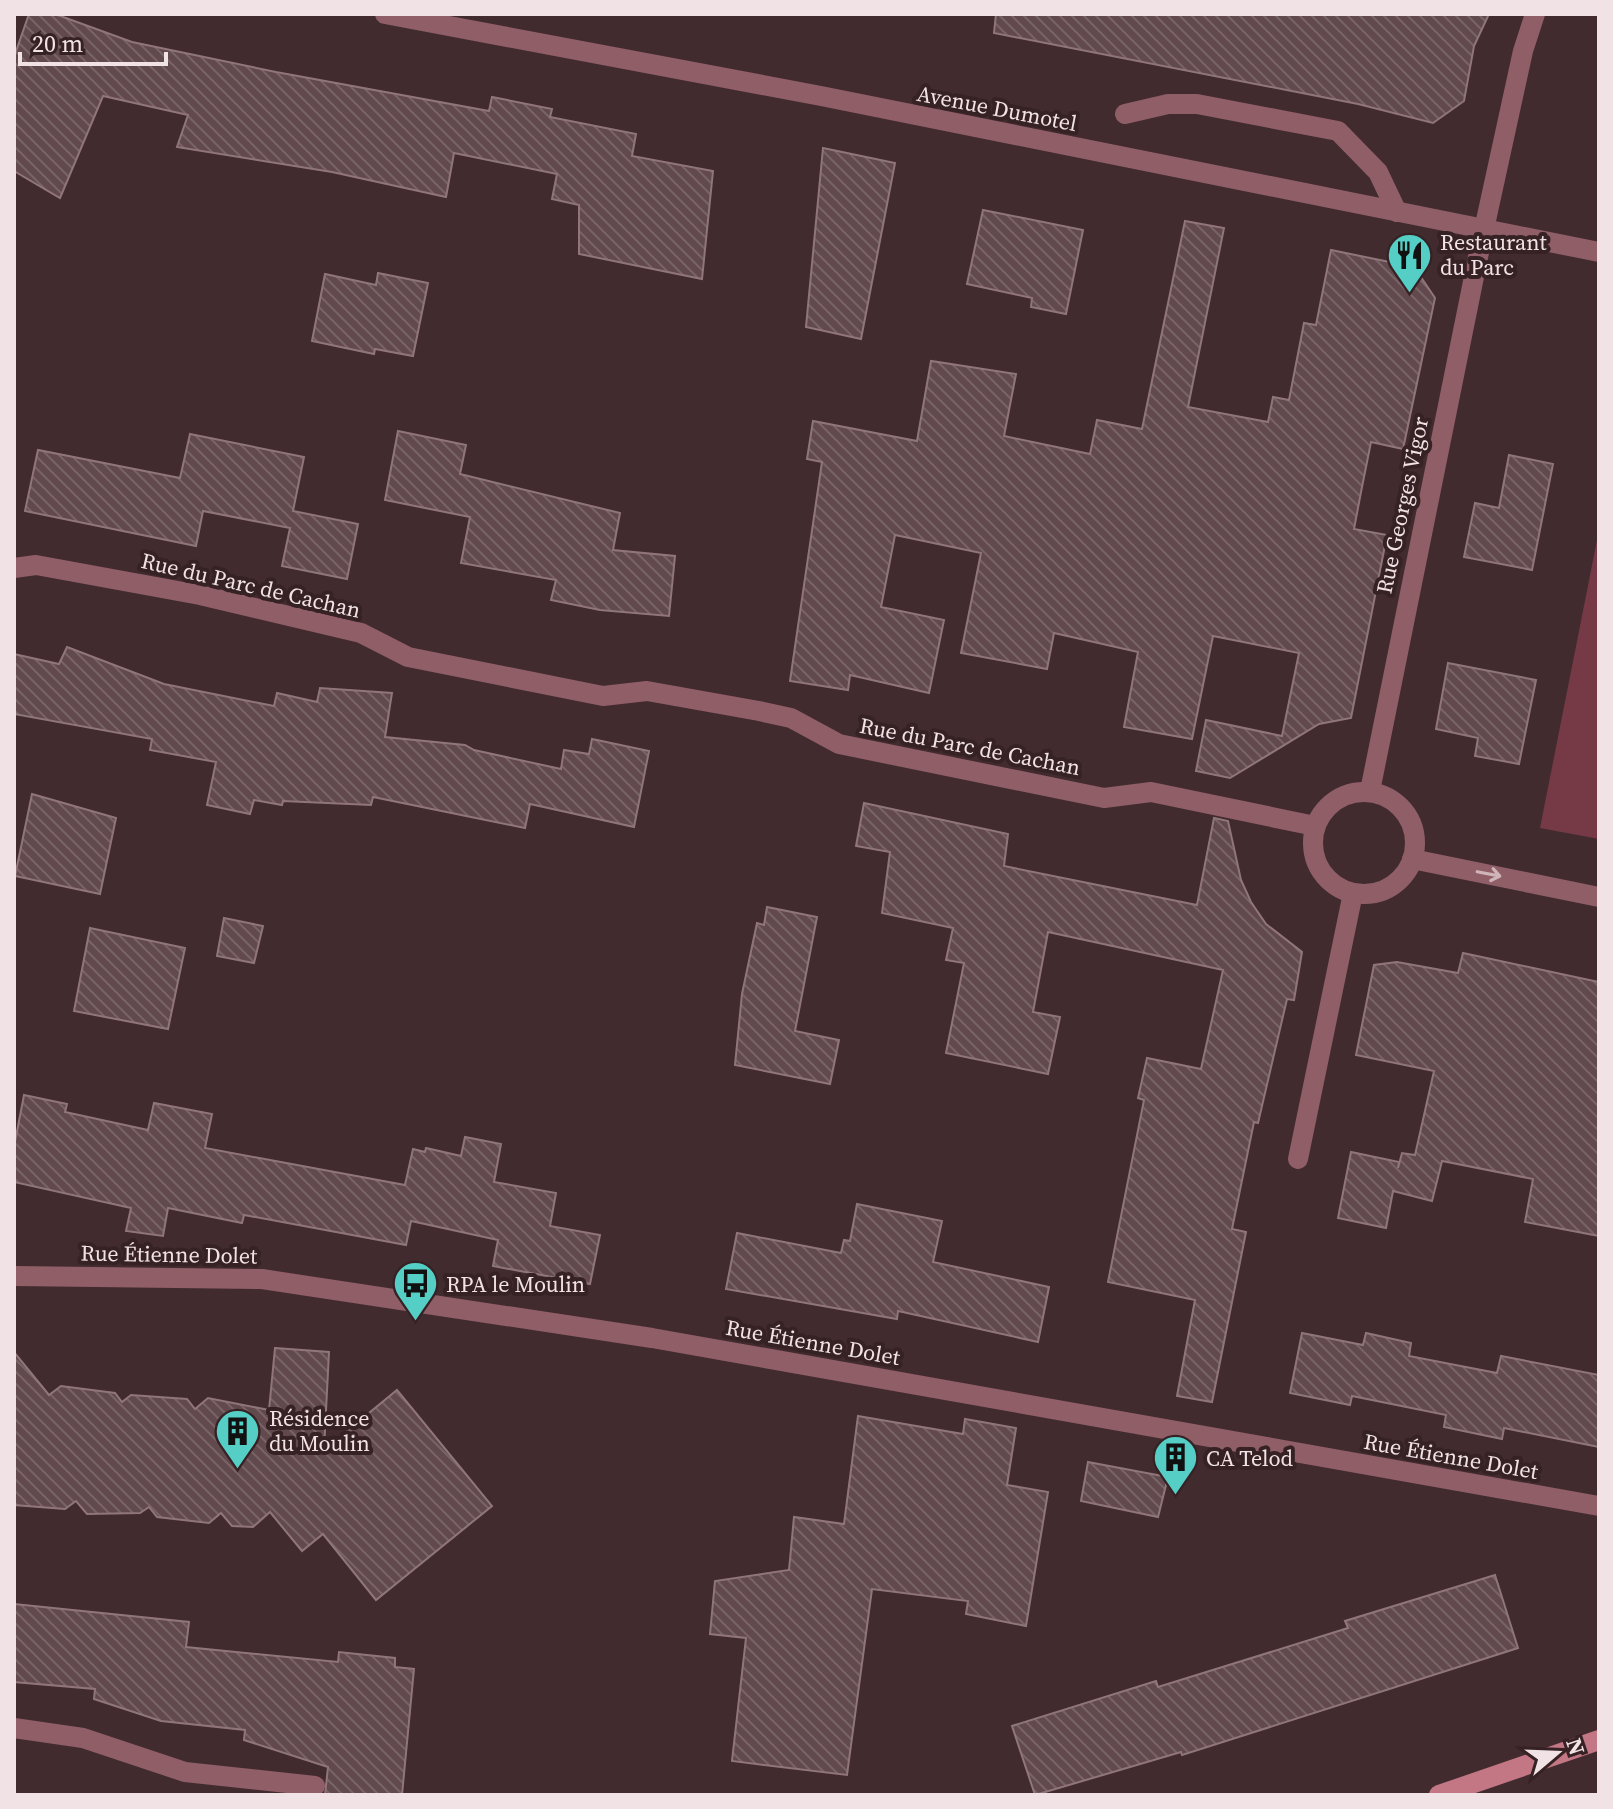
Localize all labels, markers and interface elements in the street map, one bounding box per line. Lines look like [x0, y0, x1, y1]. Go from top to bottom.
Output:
scale bar [20, 16, 166, 66]
text: 20 m [32, 27, 83, 60]
street label: Avenue Dumotel [915, 78, 1079, 138]
place label: Restaurant du Parc [1440, 227, 1547, 282]
restaurant icon: Restaurant du Parc [1385, 231, 1433, 294]
street label: Rue Georges Vigor [1369, 413, 1436, 596]
street label: Rue du Parc de Cachan [138, 545, 364, 625]
street label: Rue du Parc de Cachan [857, 710, 1083, 782]
one-way arrow [1476, 868, 1501, 883]
street label: Rue Étienne Dolet [80, 1237, 258, 1271]
bus stop icon: RPA le Moulin [391, 1260, 439, 1323]
place label: RPA le Moulin [446, 1269, 585, 1299]
street label: Rue Étienne Dolet [723, 1312, 903, 1372]
place label: Résidence du Moulin [269, 1403, 370, 1458]
building icon: Résidence du Moulin [214, 1407, 262, 1470]
street label: Rue Étienne Dolet [1361, 1426, 1541, 1486]
building icon: CA Telod [1151, 1434, 1199, 1497]
place label: CA Telod [1206, 1443, 1294, 1473]
north arrow [1517, 1713, 1597, 1793]
text: N [1559, 1734, 1593, 1759]

